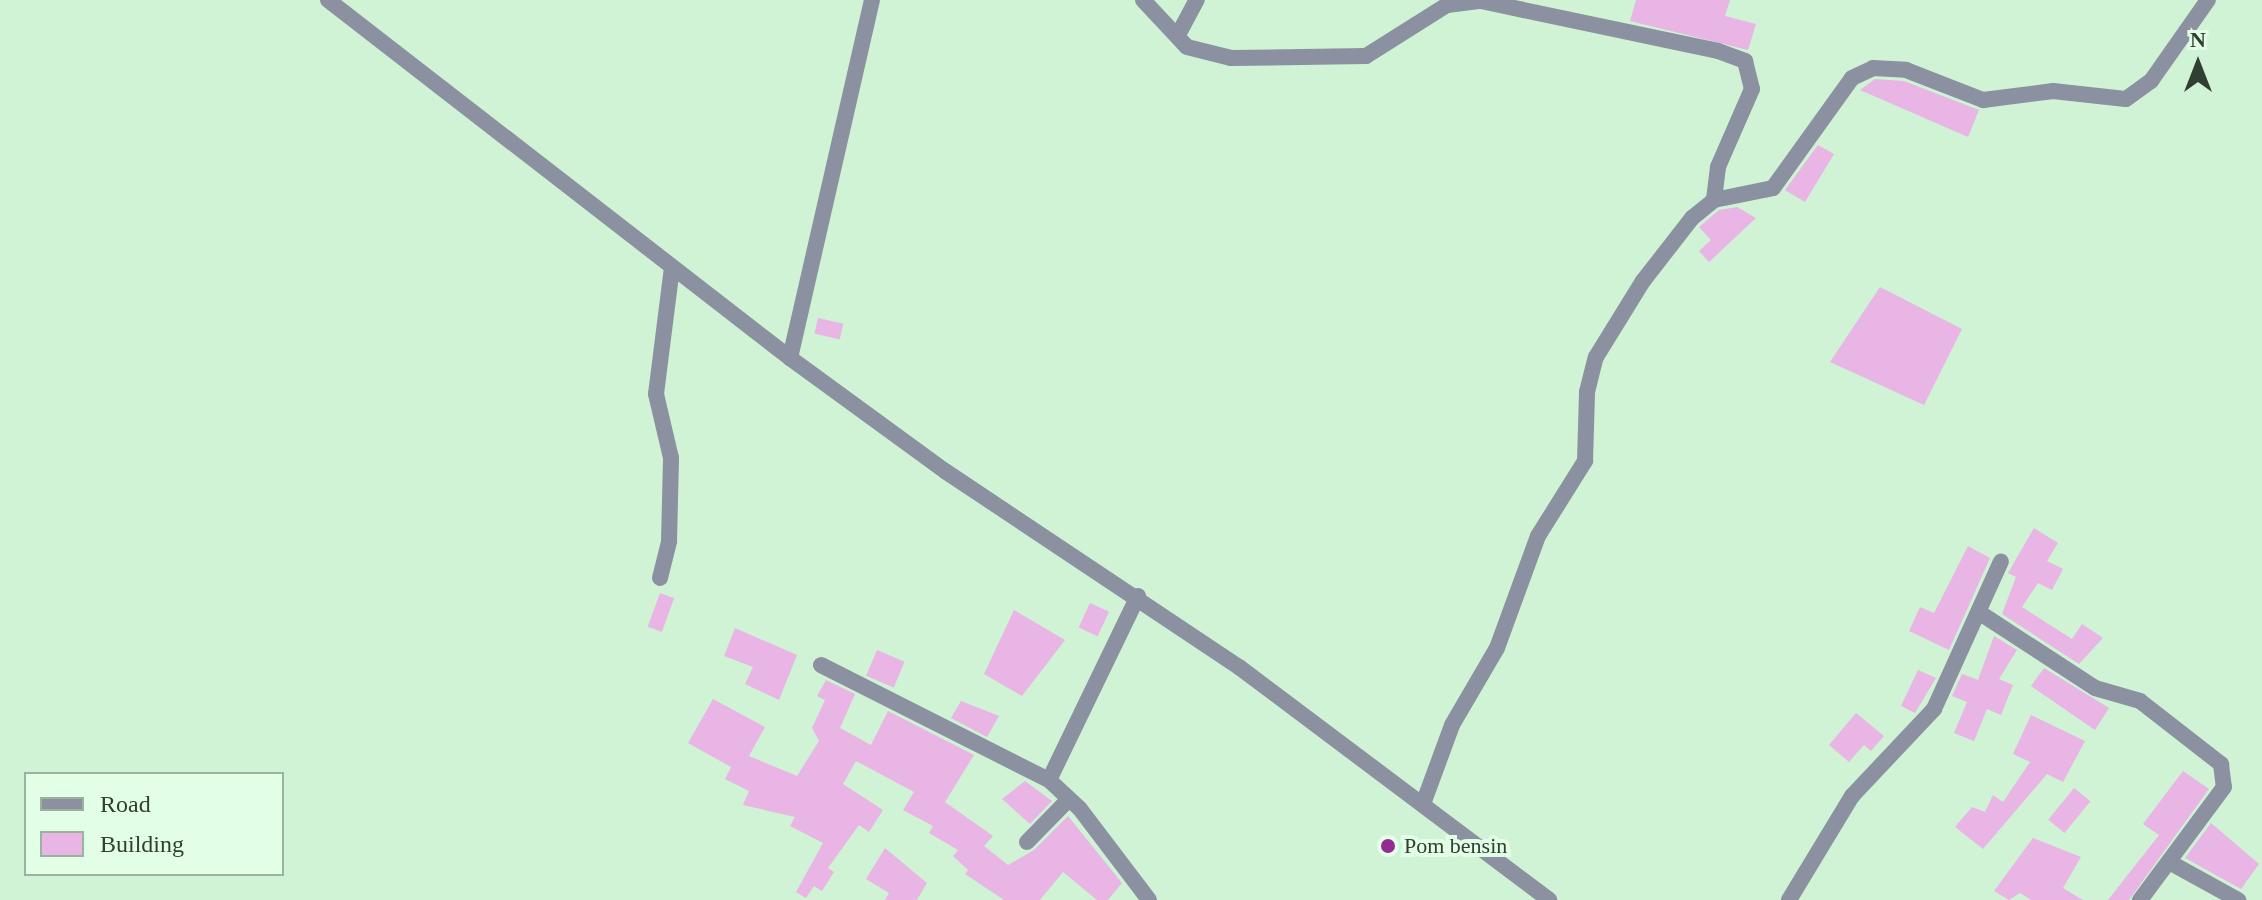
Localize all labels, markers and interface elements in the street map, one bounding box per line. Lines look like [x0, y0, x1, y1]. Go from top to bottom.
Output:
north arrow [2158, 24, 2238, 104]
text: N [2190, 27, 2206, 52]
legend [24, 772, 284, 876]
text: Road [100, 791, 151, 817]
text: Building [100, 831, 184, 857]
place label: Pom bensin [1404, 833, 1507, 859]
marker: Pom bensin [1379, 837, 1397, 855]

